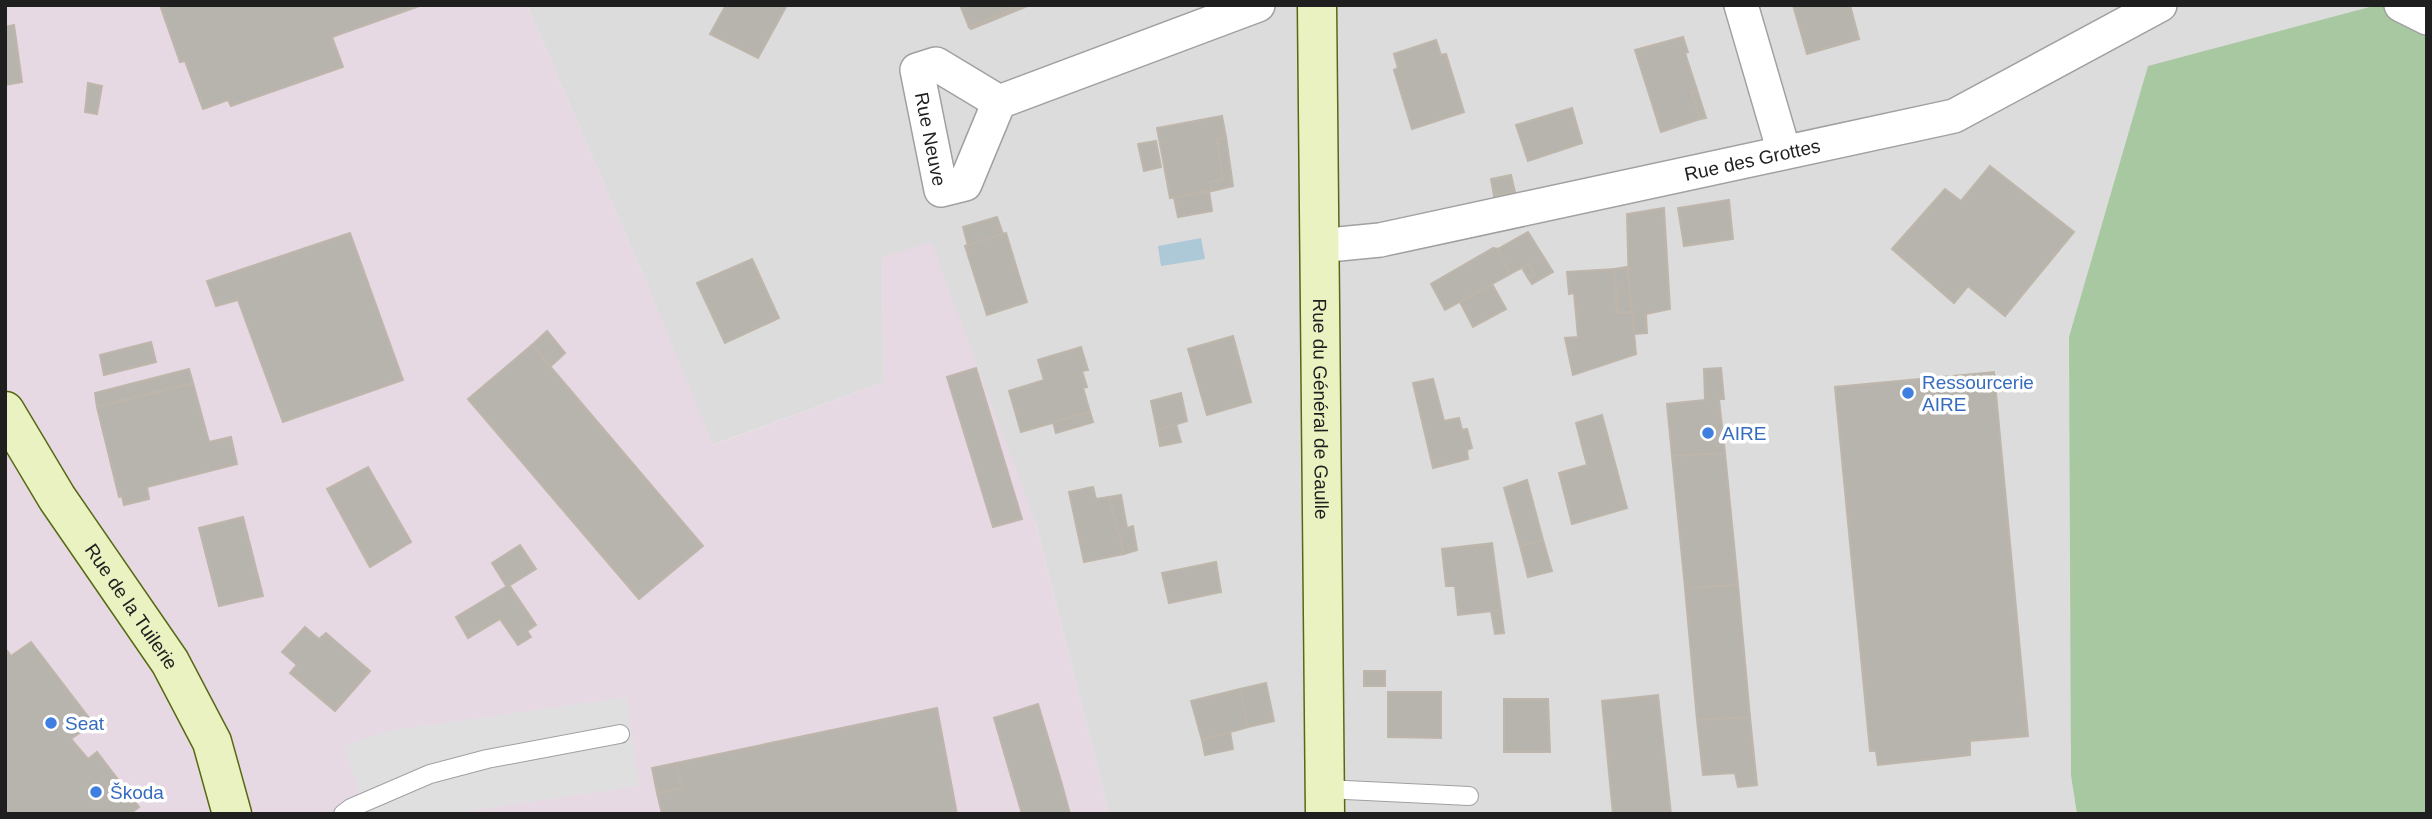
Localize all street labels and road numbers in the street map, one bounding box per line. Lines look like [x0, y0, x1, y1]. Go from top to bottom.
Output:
street label: Rue Neuve [911, 90, 950, 188]
street label: Rue des Grottes [1682, 135, 1822, 184]
street label: Rue du Général de Gaulle [1309, 298, 1333, 520]
street label: Rue de la Tuilerie [81, 539, 182, 673]

